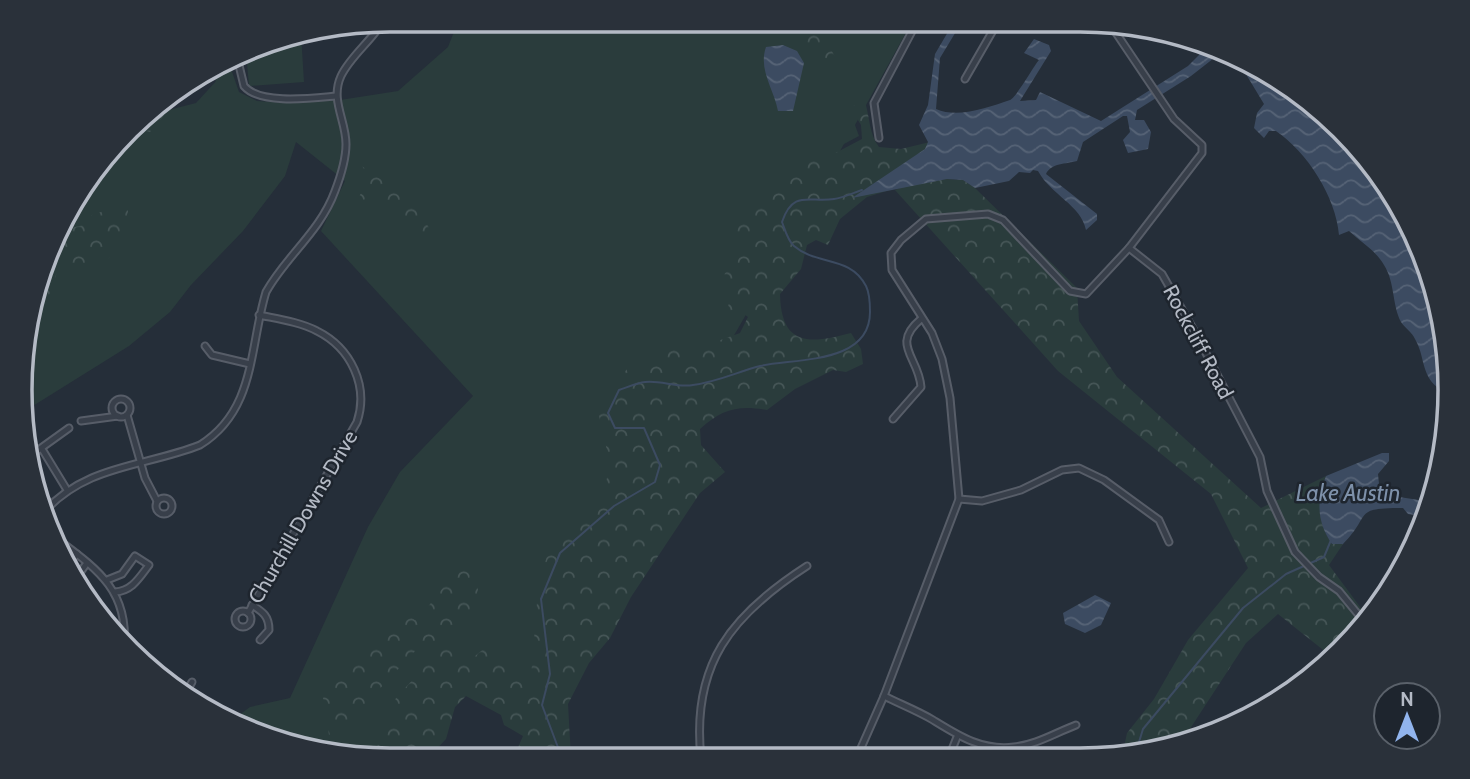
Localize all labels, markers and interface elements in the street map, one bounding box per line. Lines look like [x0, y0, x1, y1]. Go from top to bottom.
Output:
street label: Rockcliff Road [1158, 281, 1239, 403]
street label: Churchill Downs Drive [243, 426, 362, 608]
water label: Lake Austin [1296, 479, 1400, 507]
north arrow [1372, 681, 1442, 751]
text: N [1400, 688, 1414, 711]

